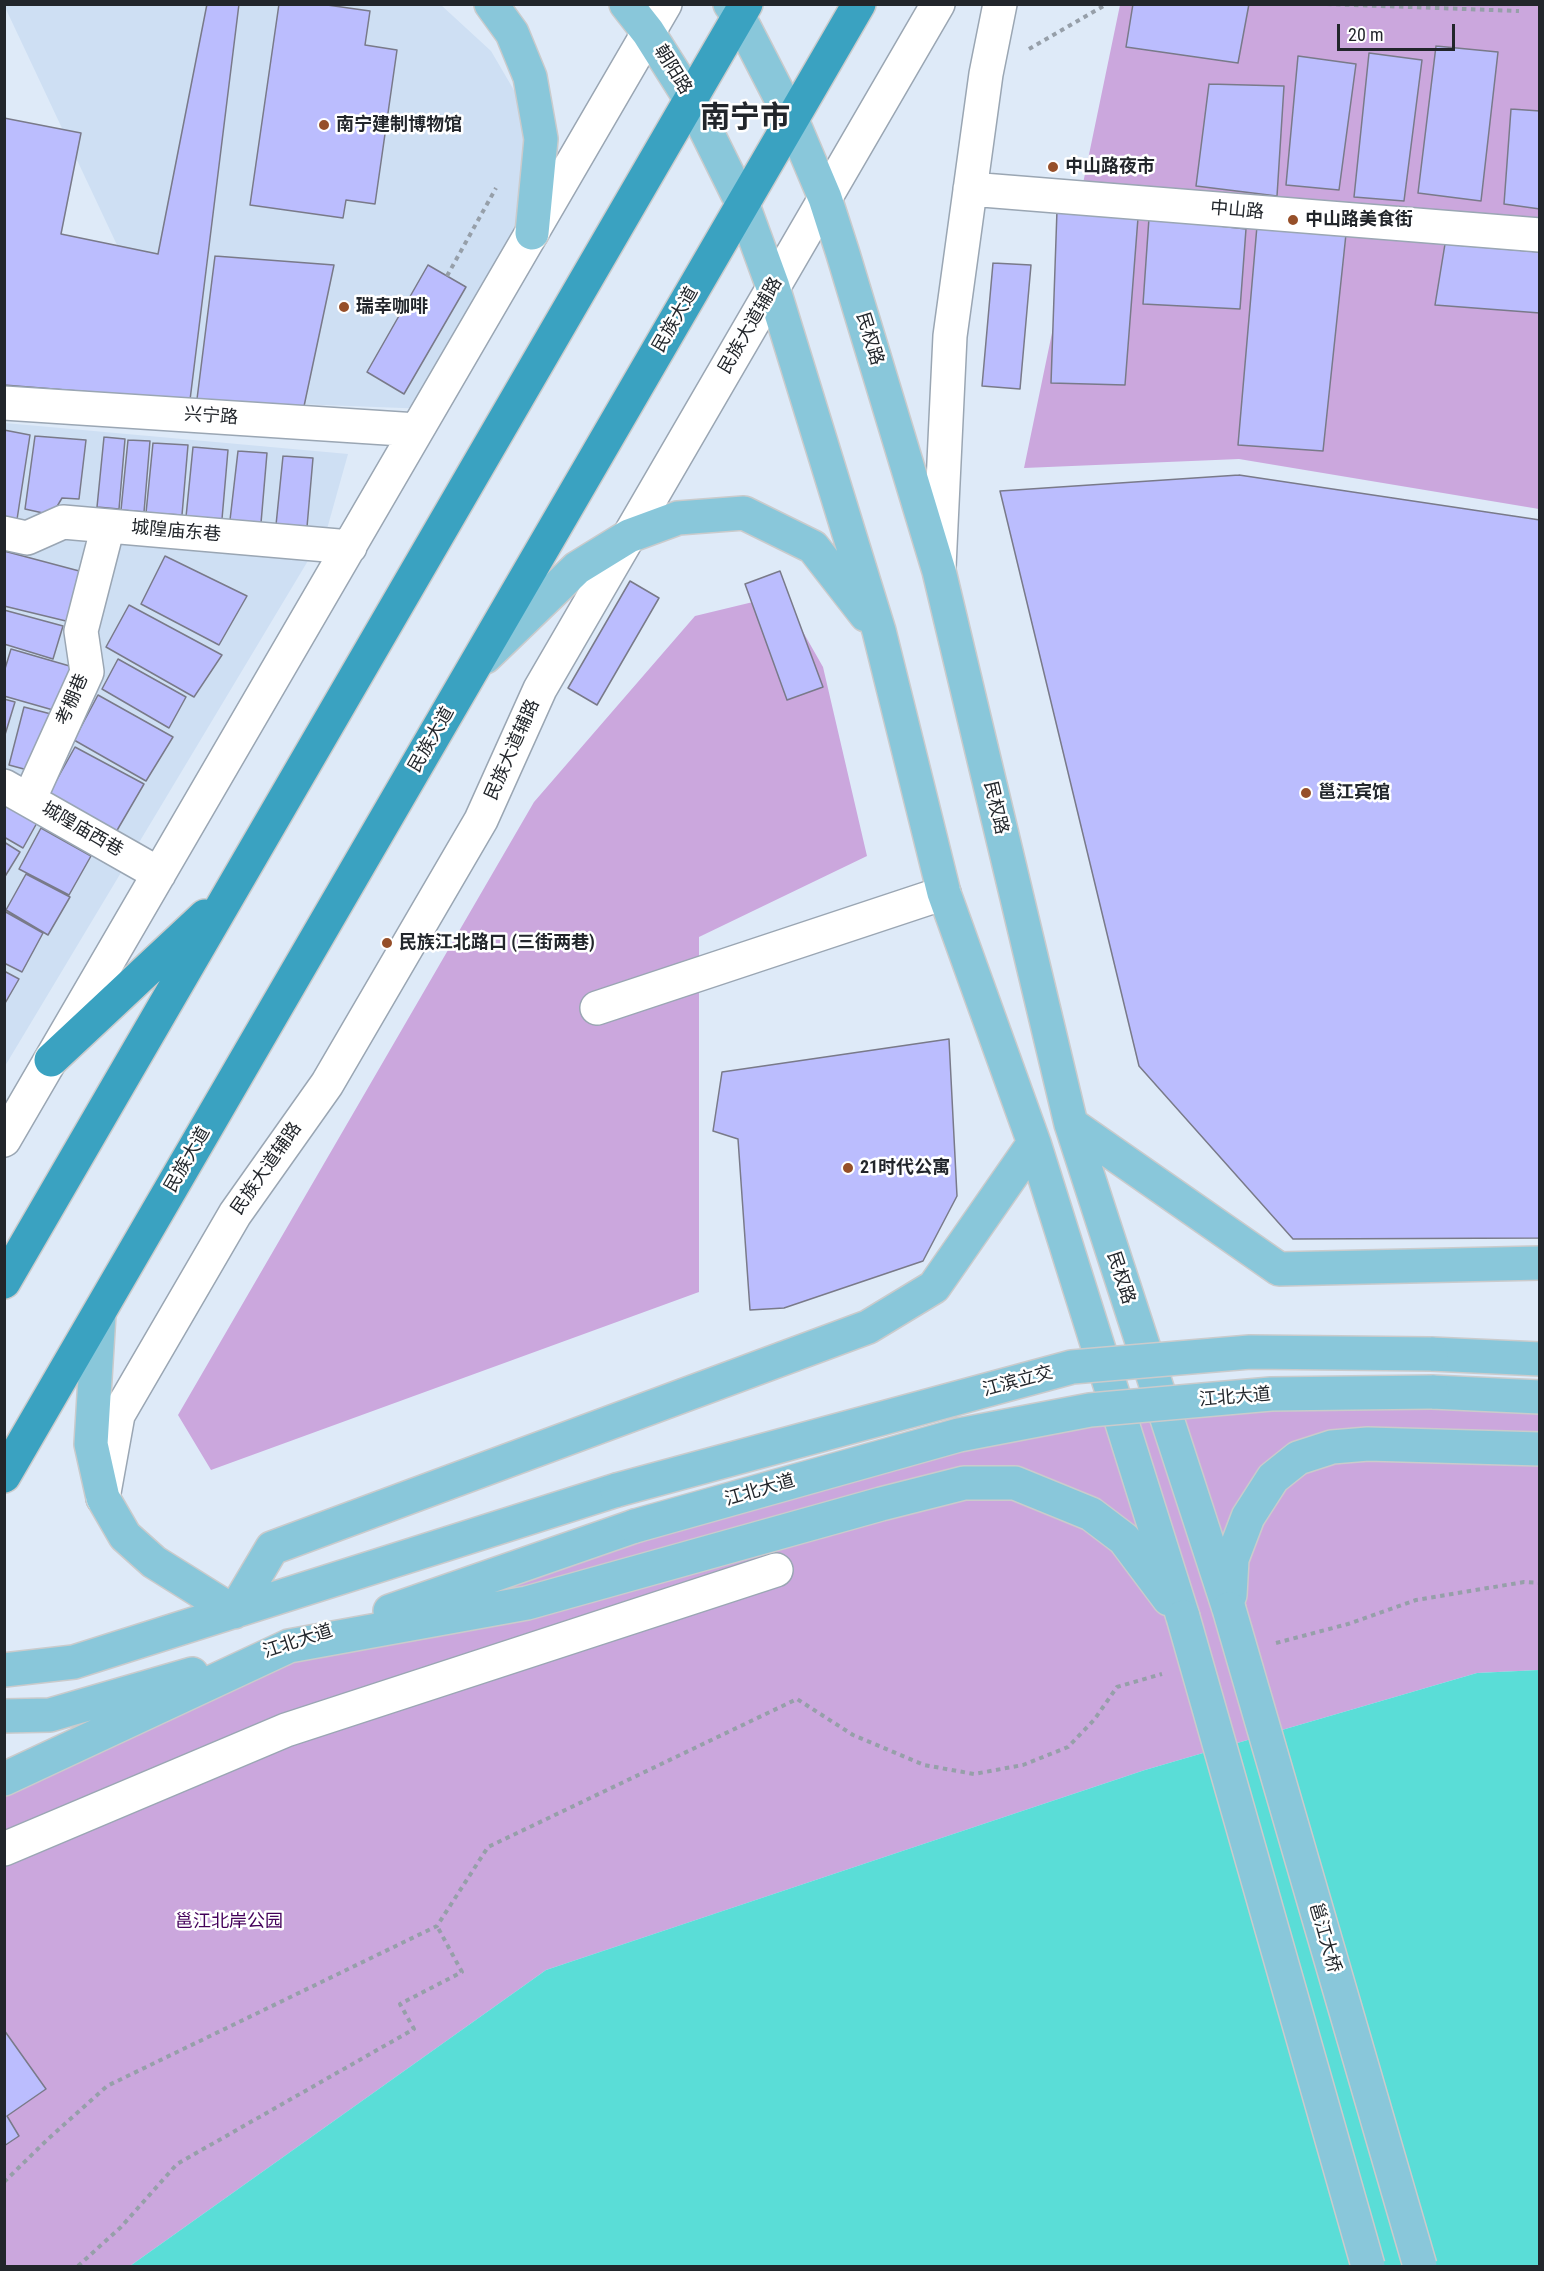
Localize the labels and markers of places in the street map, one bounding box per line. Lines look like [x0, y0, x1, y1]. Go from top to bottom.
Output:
place label: 南宁建制博物馆 [336, 114, 462, 136]
marker: 南宁建制博物馆 [317, 118, 331, 132]
place label: 中山路夜市 [1065, 156, 1155, 178]
marker: 中山路夜市 [1046, 160, 1060, 174]
place label: 中山路美食街 [1305, 209, 1413, 231]
marker: 中山路美食街 [1286, 213, 1300, 227]
place label: 瑞幸咖啡 [356, 296, 428, 318]
marker: 瑞幸咖啡 [337, 300, 351, 314]
place label: 邕江宾馆 [1318, 782, 1390, 804]
marker: 邕江宾馆 [1299, 786, 1313, 800]
place label: 民族江北路口 (三街两巷) [399, 932, 595, 954]
marker: 民族江北路口 (三街两巷) [380, 936, 394, 950]
place label: 21时代公寓 [860, 1157, 950, 1179]
marker: 21时代公寓 [841, 1161, 855, 1175]

